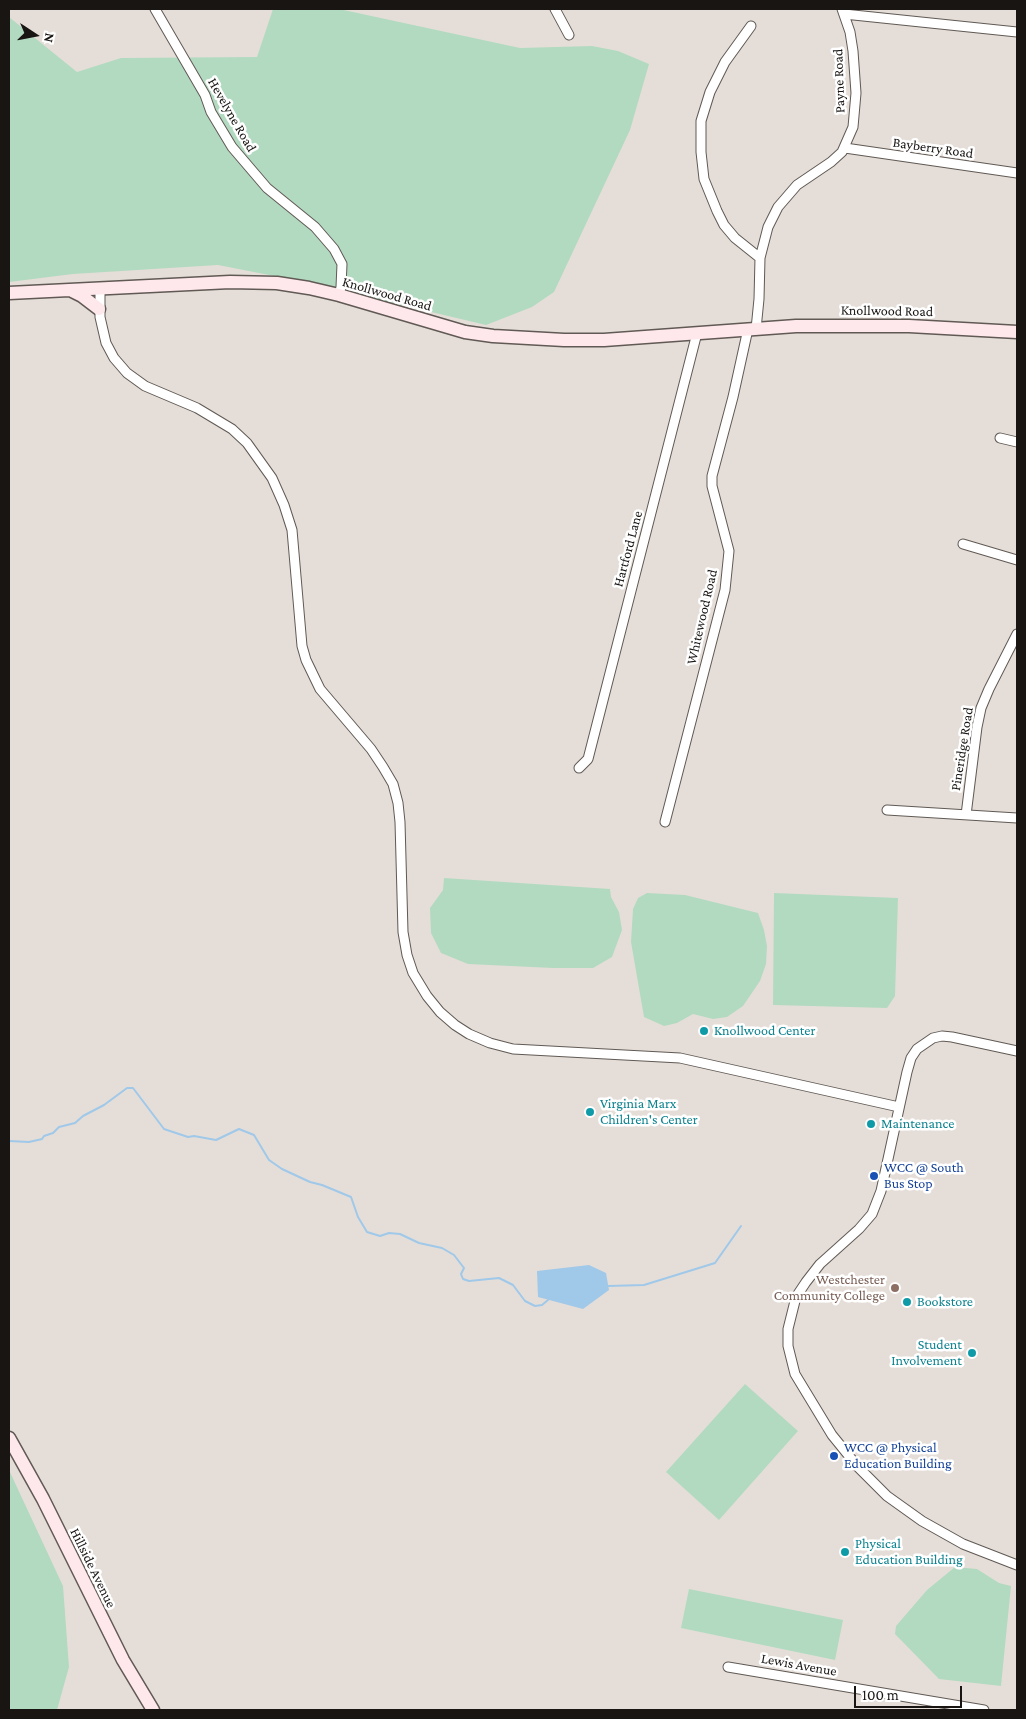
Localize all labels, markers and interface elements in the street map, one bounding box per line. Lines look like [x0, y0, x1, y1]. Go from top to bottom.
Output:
north arrow [10, 10, 60, 60]
text: N [41, 32, 58, 44]
street label: Payne Road [829, 49, 849, 113]
street label: Hevelyne Road [204, 75, 260, 155]
street label: Bayberry Road [892, 134, 974, 162]
street label: Knollwood Road [340, 273, 434, 315]
street label: Knollwood Road [841, 302, 933, 320]
street label: Hartford Lane [610, 509, 646, 589]
street label: Whitewood Road [683, 568, 721, 666]
street label: Pineridge Road [947, 706, 977, 792]
place label: Knollwood Center [714, 1023, 815, 1039]
marker: Knollwood Center [698, 1025, 710, 1037]
place label: Virginia Marx Children's Center [600, 1096, 698, 1128]
marker: Virginia Marx Children's Center [584, 1106, 596, 1118]
place label: Maintenance [881, 1116, 954, 1132]
marker: Maintenance [865, 1118, 877, 1130]
place label: WCC @ South Bus Stop [884, 1160, 964, 1192]
marker: WCC @ South Bus Stop [868, 1170, 880, 1182]
place label: Westchester Community College [774, 1272, 885, 1304]
marker: Westchester Community College [889, 1282, 901, 1294]
place label: Bookstore [917, 1294, 973, 1310]
marker: Bookstore [901, 1296, 913, 1308]
place label: Student Involvement [891, 1337, 962, 1370]
marker: Student Involvement [966, 1347, 978, 1359]
place label: WCC @ Physical Education Building [844, 1440, 952, 1472]
marker: WCC @ Physical Education Building [828, 1450, 840, 1462]
street label: Hillside Avenue [66, 1525, 120, 1611]
place label: Physical Education Building [855, 1536, 963, 1568]
marker: Physical Education Building [839, 1546, 851, 1558]
street label: Lewis Avenue [760, 1650, 838, 1680]
scale bar [856, 1676, 964, 1708]
text: 100 m [862, 1687, 899, 1703]

